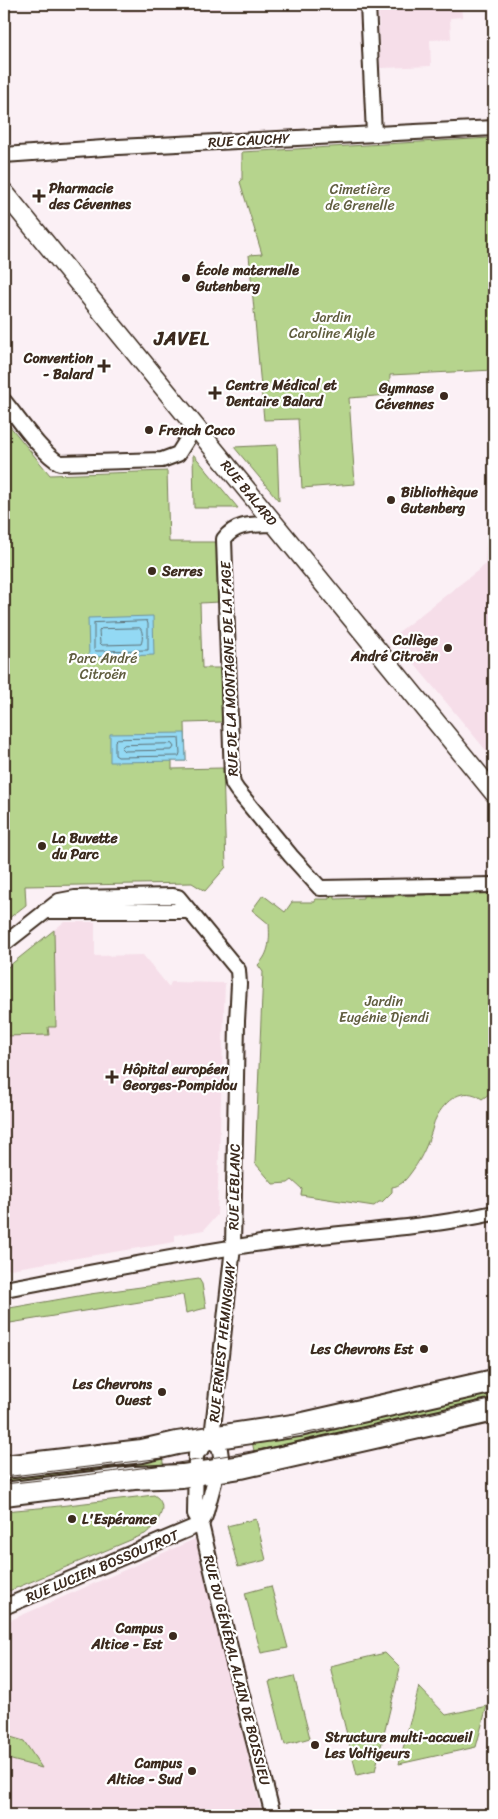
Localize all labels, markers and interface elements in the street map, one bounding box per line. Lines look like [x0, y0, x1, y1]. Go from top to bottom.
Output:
street label: RUE CAUCHY [207, 126, 292, 155]
place label: Pharmacie des Cévennes [49, 176, 131, 217]
park label: Cimetière de Grenelle [325, 177, 395, 218]
marker: Pharmacie des Cévennes [33, 190, 45, 202]
place label: École maternelle Gutenberg [195, 258, 299, 299]
marker: École maternelle Gutenberg [180, 272, 192, 284]
park label: Jardin Caroline Aigle [289, 305, 375, 346]
district label: JAVEL [153, 322, 210, 355]
place label: Convention - Balard [23, 346, 95, 387]
marker: Convention - Balard [97, 359, 111, 373]
place label: Centre Médical et Dentaire Balard [225, 373, 338, 414]
place label: Gymnase Cévennes [375, 376, 435, 417]
marker: Centre Médical et Dentaire Balard [208, 386, 222, 400]
marker: Gymnase Cévennes [438, 390, 450, 402]
place label: French Coco [158, 418, 235, 443]
marker: French Coco [143, 424, 155, 436]
street label: RUE BALARD [214, 454, 284, 532]
place label: Bibliothèque Gutenberg [400, 480, 479, 521]
marker: Bibliothèque Gutenberg [385, 494, 397, 506]
place label: Serres [161, 559, 203, 584]
street label: RUE DE LA MONTAGNE DE LA FAGE [213, 560, 246, 777]
marker: Serres [146, 565, 158, 577]
place label: Collège André Citroën [350, 628, 439, 669]
marker: Collège André Citroën [442, 642, 454, 654]
park label: Parc André Citroën [69, 646, 138, 687]
place label: La Buvette du Parc [52, 826, 118, 867]
marker: La Buvette du Parc [36, 840, 48, 852]
park label: Jardin Eugénie Djendi [339, 989, 430, 1030]
place label: Hôpital européen Georges-Pompidou [122, 1057, 238, 1098]
marker: Hôpital européen Georges-Pompidou [105, 1070, 119, 1084]
street label: RUE LEBLANC [221, 1143, 248, 1230]
street label: RUE ERNEST HEMINGWAY [202, 1259, 243, 1424]
place label: Les Chevrons Est [311, 1337, 415, 1362]
marker: Les Chevrons Est [418, 1343, 430, 1355]
place label: Les Chevrons Ouest [73, 1372, 153, 1413]
marker: Les Chevrons Ouest [156, 1386, 168, 1398]
place label: L'Espérance [82, 1507, 158, 1532]
marker: L'Espérance [66, 1513, 78, 1525]
street label: RUE LUCIEN BOSSOUTROT [21, 1522, 184, 1610]
street label: RUE DU GÉNÉRAL ALAIN DE BOISSIEU [196, 1552, 277, 1789]
place label: Campus Altice - Est [91, 1616, 164, 1657]
marker: Campus Altice - Est [167, 1630, 179, 1642]
place label: Structure multi-accueil Les Voltigeurs [324, 1725, 473, 1766]
marker: Structure multi-accueil Les Voltigeurs [309, 1739, 321, 1751]
place label: Campus Altice - Sud [106, 1751, 184, 1792]
marker: Campus Altice - Sud [186, 1765, 198, 1777]

